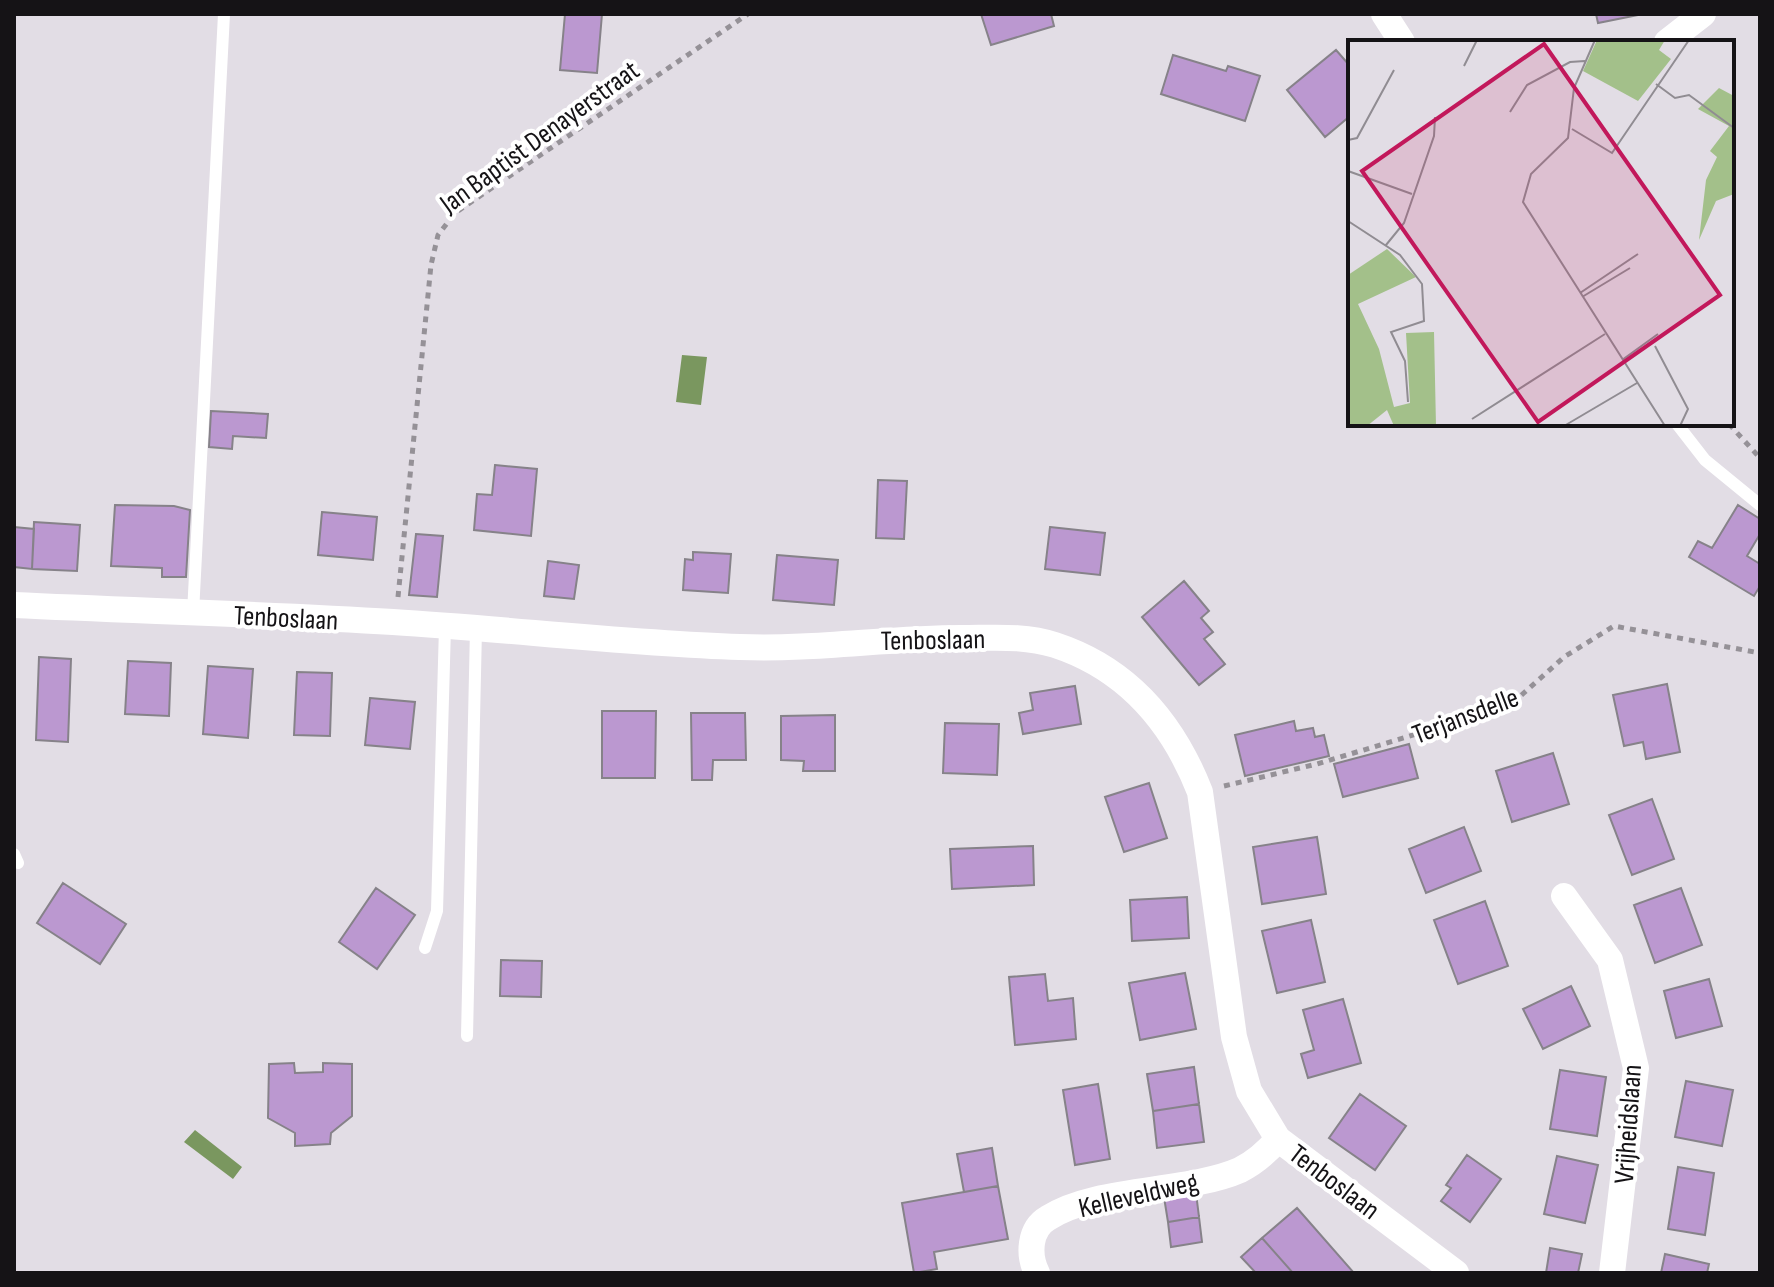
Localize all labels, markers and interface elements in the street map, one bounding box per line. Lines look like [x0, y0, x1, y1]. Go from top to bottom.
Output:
inset map [1348, 40, 1734, 426]
street label: Jan Baptist Denayerstraat [433, 54, 646, 221]
street label: Tenboslaan [233, 599, 339, 638]
street label: Tenboslaan [880, 623, 986, 658]
street label: Terjansdelle [1408, 681, 1523, 752]
street label: Vrijheidslaan [1608, 1063, 1649, 1185]
street label: Tenboslaan [1282, 1137, 1386, 1227]
street label: Kelleveldweg [1075, 1166, 1201, 1225]

